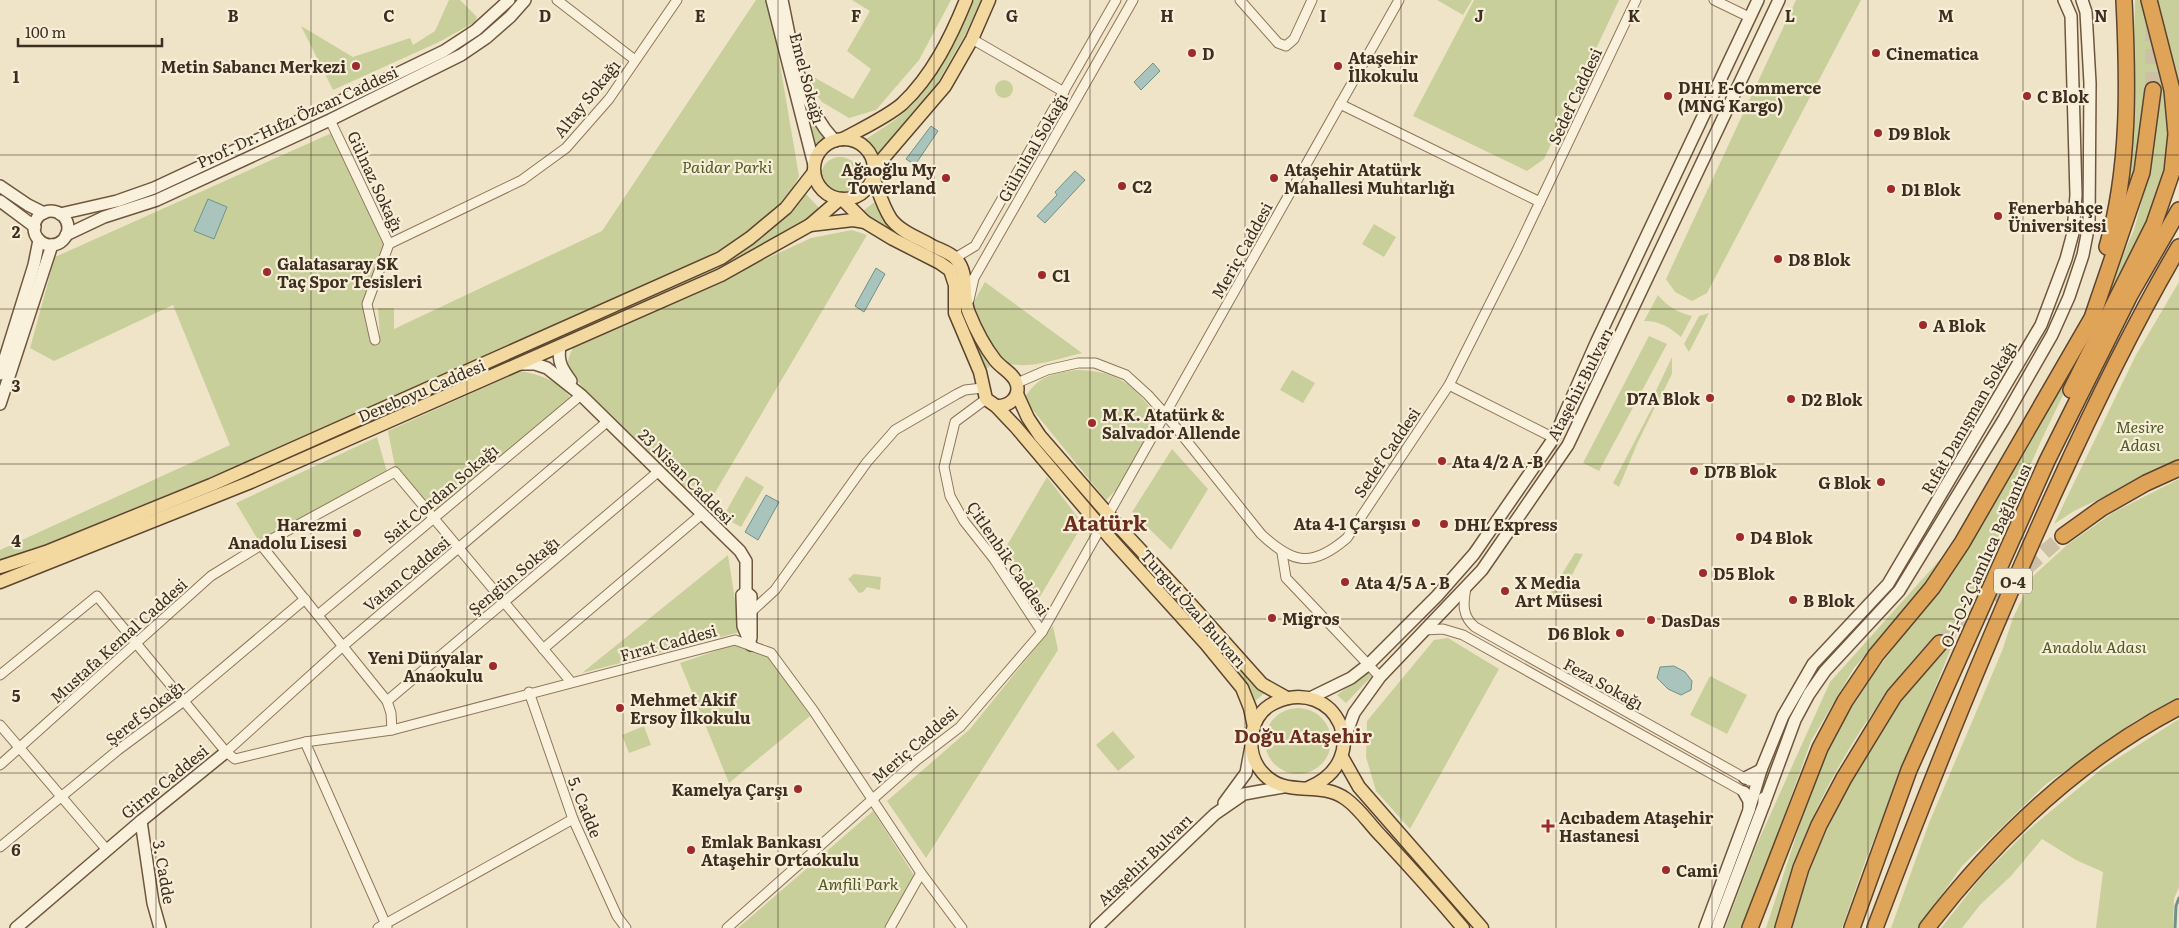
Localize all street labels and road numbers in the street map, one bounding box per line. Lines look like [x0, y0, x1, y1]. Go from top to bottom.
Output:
street label: Emel Sokağı [784, 30, 832, 126]
street label: Sedef Caddesi [1541, 44, 1607, 148]
street label: Altay Sokağı [547, 54, 625, 142]
street label: Prof. Dr. Hıfzı Özcan Caddesi [192, 59, 402, 173]
street label: Gülnihal Sokağı [991, 88, 1073, 206]
street label: Gülnaz Sokağı [342, 127, 410, 235]
street label: Meriç Caddesi [1204, 197, 1278, 303]
street label: Ataşehir Bulvarı [1540, 323, 1618, 445]
street label: Rıfat Danışman Sokağı [1914, 336, 2022, 498]
street label: Dereboyu Caddesi [354, 352, 488, 428]
street label: Sedef Caddesi [1347, 402, 1425, 502]
street label: 23 Nisan Caddesi [634, 423, 740, 529]
street label: Sait Cordan Sokağı [377, 438, 503, 548]
street label: O-1-O-2 Çamlıca Bağlantısı [1933, 459, 2037, 651]
street label: Çitlenbik Caddesi [962, 496, 1056, 620]
street label: Vatan Caddesi [357, 529, 455, 617]
street label: Şengün Sokağı [462, 530, 564, 620]
street label: Turgut Özal Bulvarı [1135, 543, 1253, 673]
road number: O-4 [1994, 568, 2032, 594]
street label: Mustafa Kemal Caddesi [44, 572, 192, 708]
street label: Fırat Caddesi [617, 618, 719, 666]
street label: Feza Sokağı [1560, 651, 1648, 715]
street label: Şeref Sokağı [100, 674, 188, 750]
street label: Meriç Caddesi [866, 700, 962, 788]
street label: Girne Caddesi [115, 738, 213, 824]
street label: 5. Cadde [563, 773, 609, 841]
street label: Ataşehir Bulvarı [1091, 807, 1197, 911]
street label: 3. Cadde [148, 838, 182, 906]

